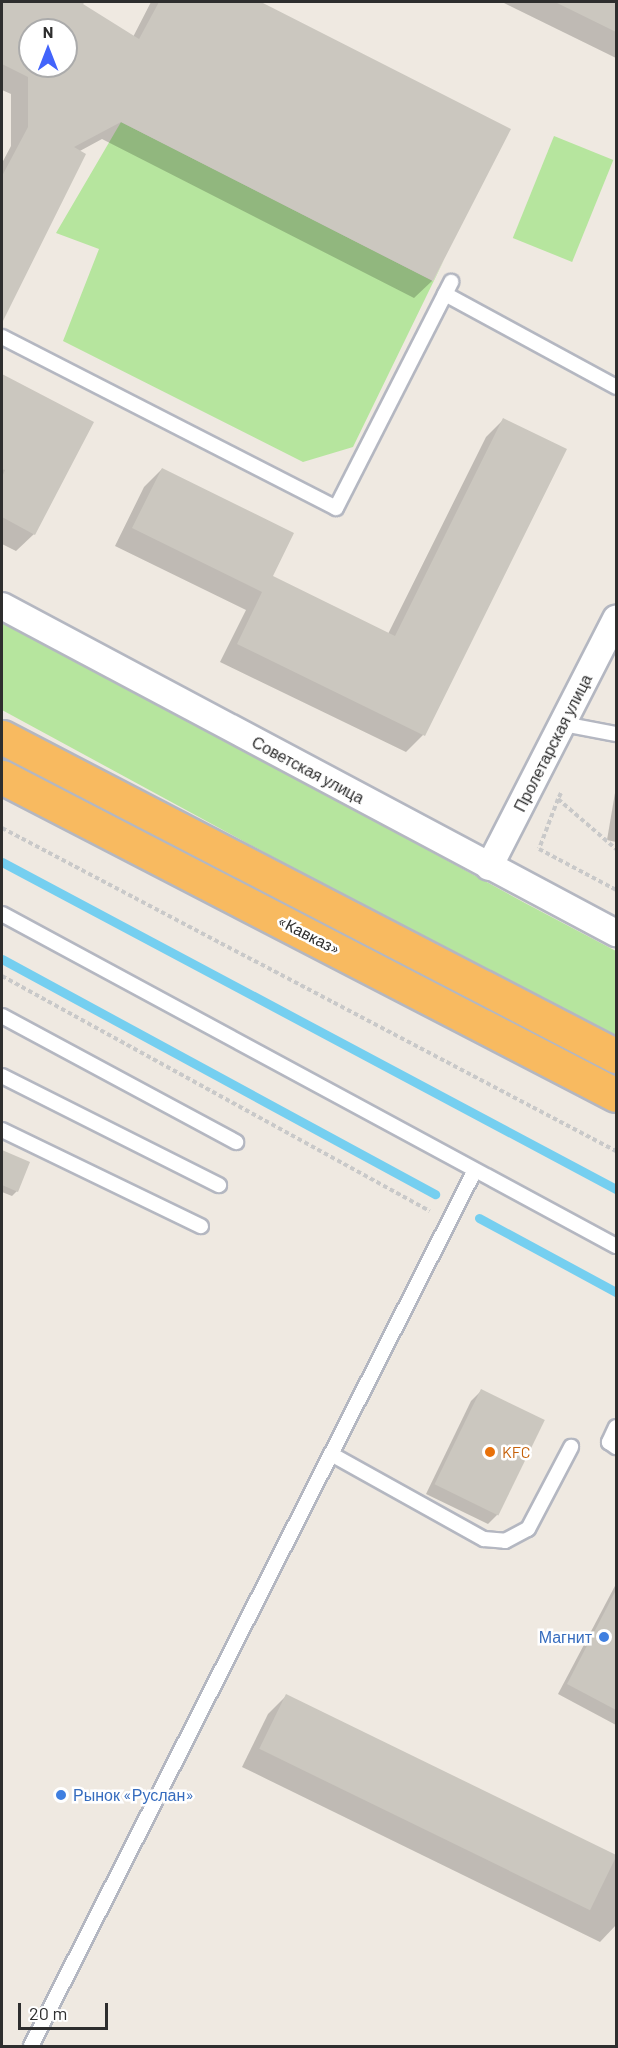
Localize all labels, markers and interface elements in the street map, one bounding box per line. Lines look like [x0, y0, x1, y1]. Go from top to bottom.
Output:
north arrow [18, 18, 78, 78]
text: N [43, 22, 53, 41]
street label: Пролетарская улица [510, 671, 596, 815]
street label: Советская улица [249, 732, 367, 808]
street label: «Кавказ» [275, 911, 343, 959]
place label: KFC [502, 1442, 531, 1462]
marker: KFC [483, 1445, 497, 1459]
place label: Магнит [539, 1627, 592, 1647]
marker: Магнит [597, 1630, 611, 1644]
place label: Рынок «Руслан» [73, 1785, 194, 1805]
marker: Рынок «Руслан» [54, 1788, 68, 1802]
scale bar [21, 1991, 111, 2029]
text: 20 m [29, 2002, 67, 2024]

